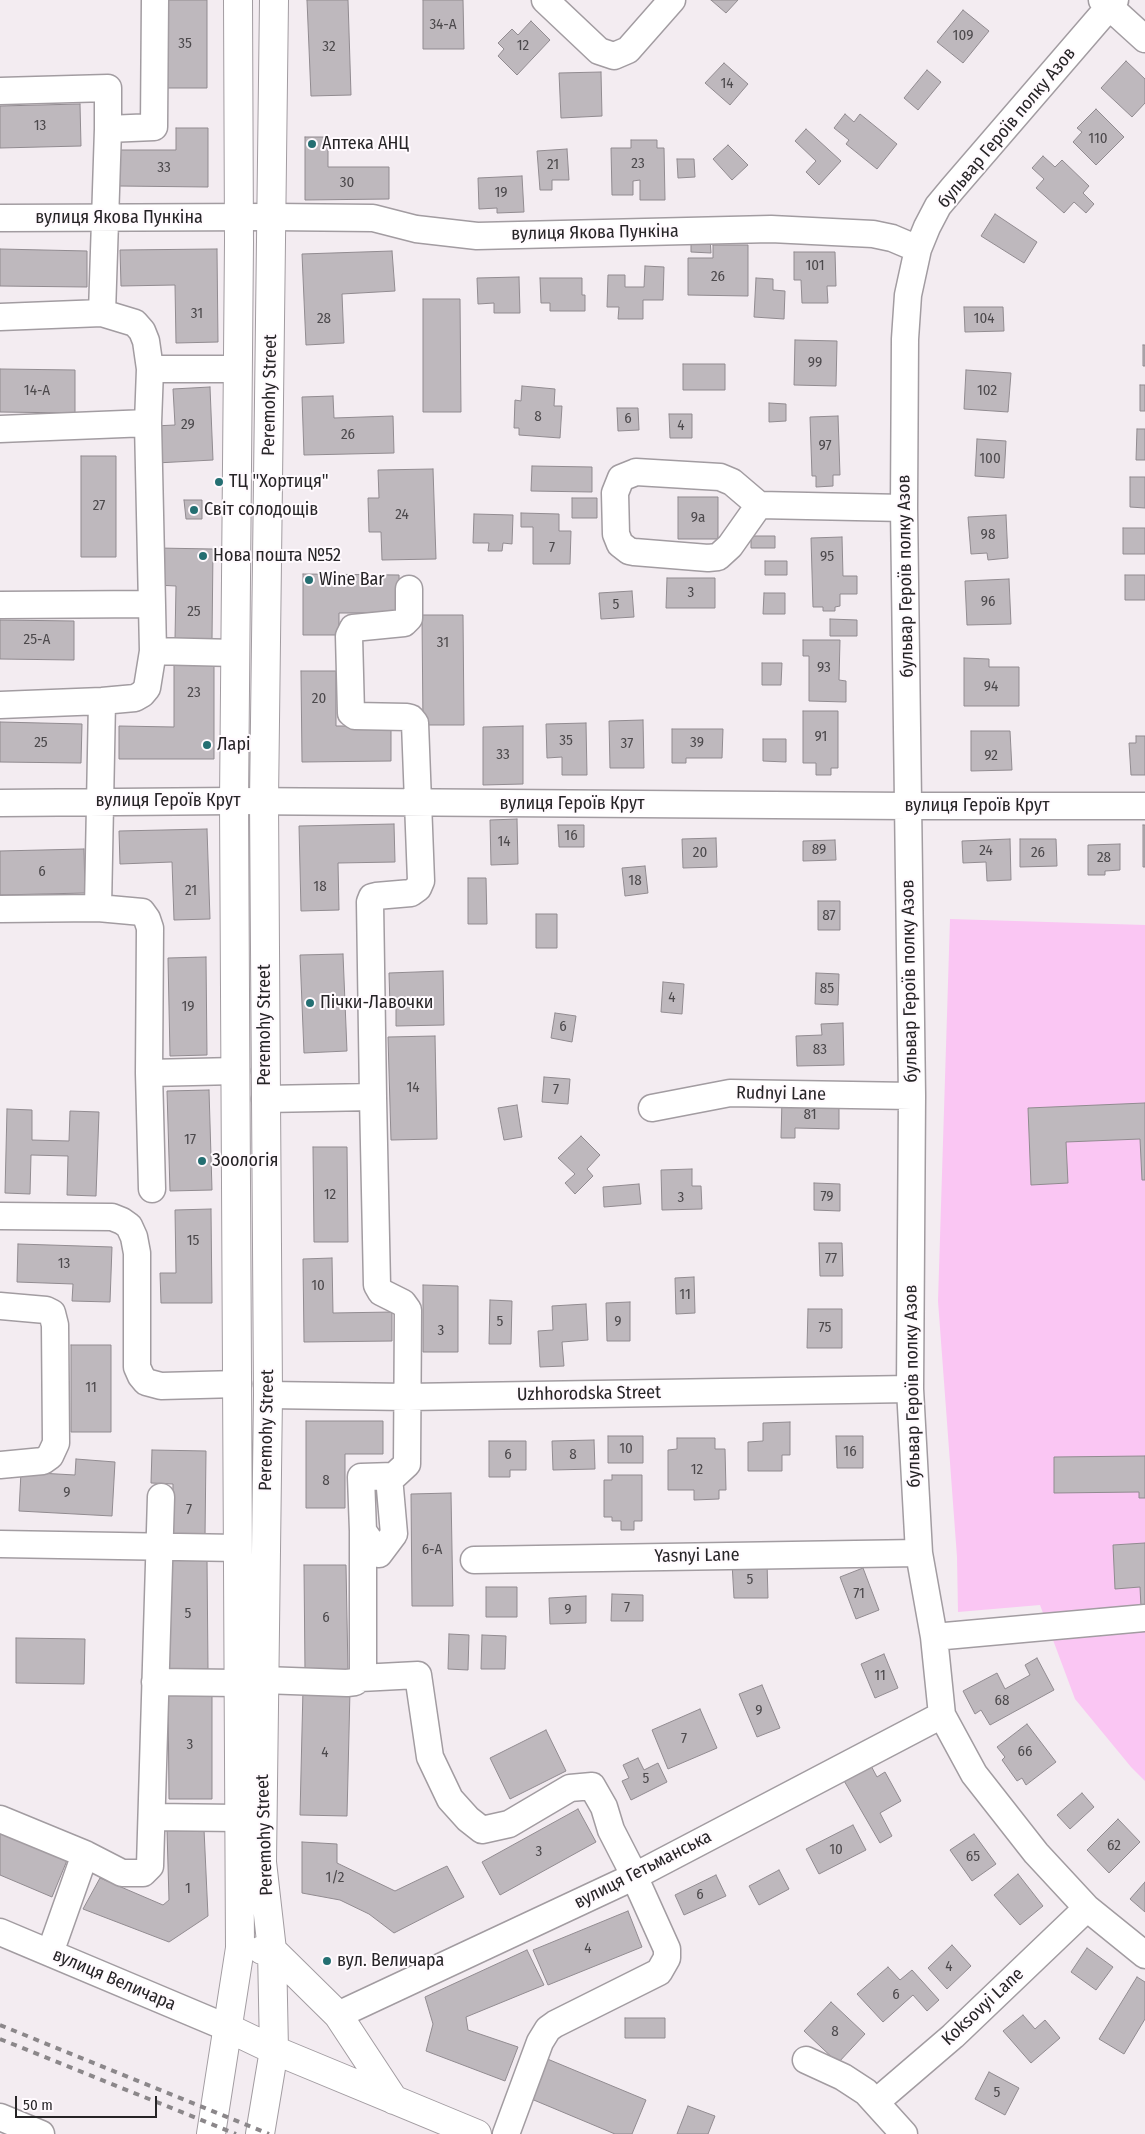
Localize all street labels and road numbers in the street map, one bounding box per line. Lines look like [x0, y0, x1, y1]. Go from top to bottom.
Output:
street label: бульвар Героїв полку Азов [933, 43, 1081, 213]
street label: вулиця Якова Пункіна [35, 207, 203, 229]
street label: вулиця Якова Пункіна [511, 221, 679, 245]
street label: Peremohy Street [258, 334, 282, 456]
street label: бульвар Героїв полку Азов [893, 474, 919, 678]
street label: вулиця Героїв Крут [96, 790, 240, 812]
street label: вулиця Героїв Крут [500, 793, 644, 815]
street label: вулиця Героїв Крут [905, 795, 1049, 817]
street label: бульвар Героїв полку Азов [897, 879, 923, 1083]
street label: Peremohy Street [254, 964, 276, 1086]
street label: Rudnyi Lane [736, 1082, 826, 1106]
street label: бульвар Героїв полку Азов [900, 1284, 926, 1488]
street label: Peremohy Street [255, 1369, 279, 1491]
street label: Uzhhorodska Street [517, 1382, 661, 1406]
street label: Yasnyi Lane [654, 1544, 740, 1568]
street label: Peremohy Street [252, 1774, 278, 1896]
street label: вулиця Гетьманська [571, 1826, 715, 1914]
street label: вулиця Величара [49, 1944, 179, 2016]
street label: Koksovyi Lane [938, 1964, 1028, 2050]

